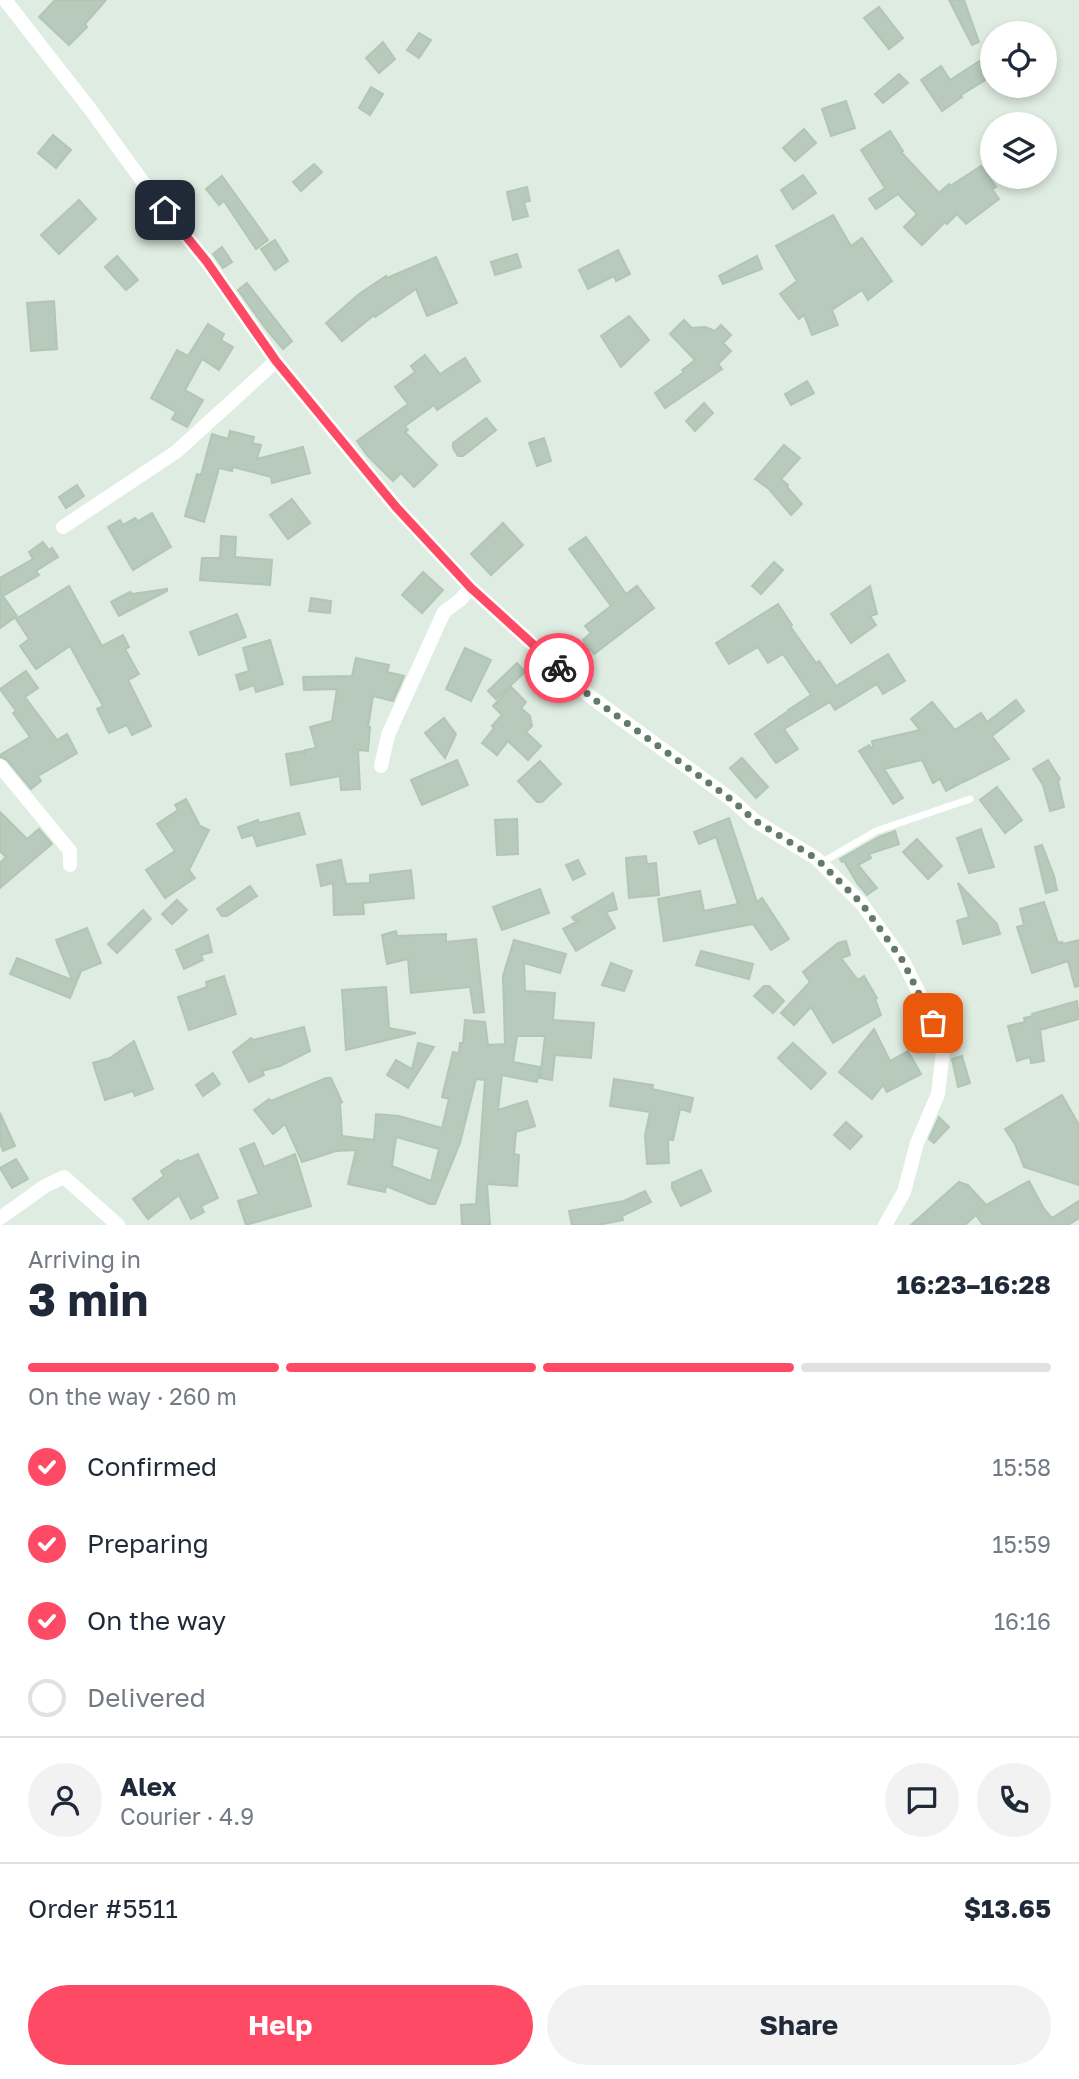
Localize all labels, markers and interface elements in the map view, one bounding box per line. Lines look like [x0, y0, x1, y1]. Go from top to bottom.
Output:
map controls [980, 21, 1057, 189]
button: locate [980, 21, 1057, 98]
button: layers [980, 112, 1057, 189]
pin [135, 180, 195, 240]
icon: home [146, 191, 184, 229]
courier [524, 633, 594, 703]
icon: bike [540, 649, 578, 687]
pin [903, 993, 963, 1053]
icon: bag [914, 1004, 952, 1042]
text: Arriving in [28, 1245, 141, 1273]
text: 16:23–16:28 [897, 1269, 1051, 1300]
text: 3 min [28, 1271, 148, 1326]
text: On the way · 260 m [28, 1382, 237, 1410]
icon: check [28, 1448, 66, 1486]
text: Confirmed [87, 1451, 217, 1482]
text: 15:58 [992, 1453, 1051, 1481]
icon: check [28, 1525, 66, 1563]
text: Preparing [87, 1528, 209, 1559]
text: 15:59 [992, 1530, 1051, 1558]
icon: check [28, 1602, 66, 1640]
text: On the way [87, 1605, 226, 1636]
text: 16:16 [994, 1607, 1051, 1635]
text: Delivered [87, 1682, 206, 1713]
button: person [28, 1763, 102, 1837]
button: chat [885, 1763, 959, 1837]
button: phone [977, 1763, 1051, 1837]
text: Alex [120, 1771, 177, 1802]
text: Courier · 4.9 [120, 1802, 254, 1830]
text: Order #5511 [28, 1893, 178, 1924]
text: $13.65 [964, 1893, 1051, 1924]
button: Help [28, 1985, 533, 2065]
button: Share [547, 1985, 1051, 2065]

